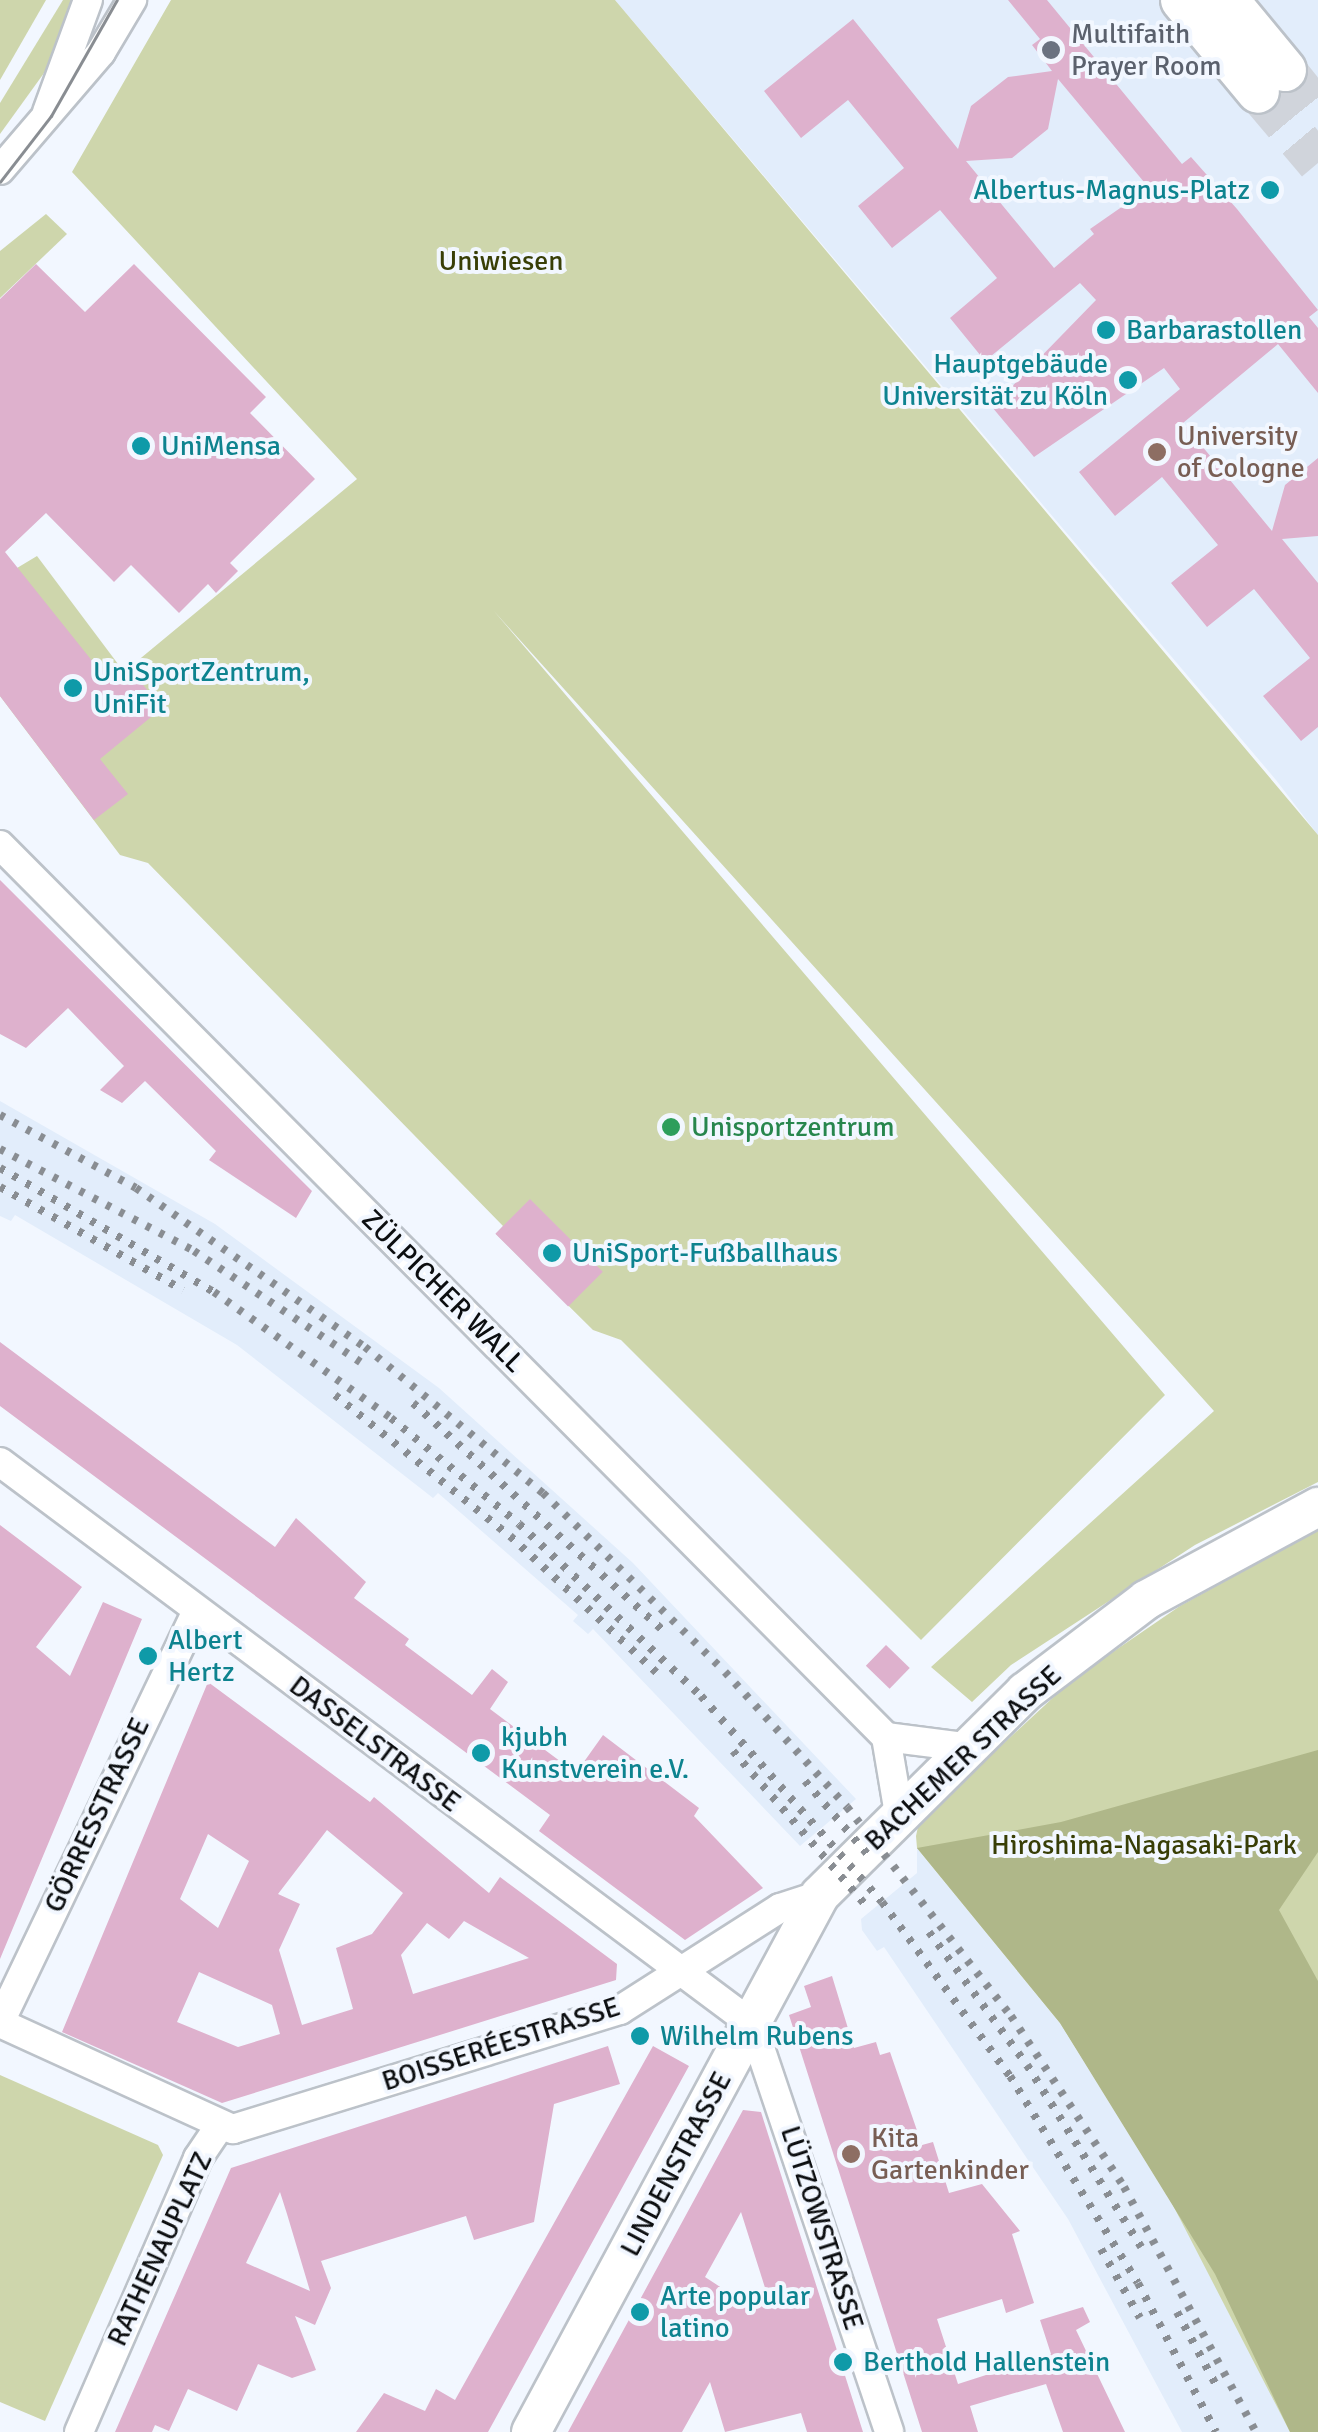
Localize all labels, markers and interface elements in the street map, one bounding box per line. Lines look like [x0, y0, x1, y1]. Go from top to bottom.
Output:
place label: Multifaith Prayer Room [1071, 17, 1222, 83]
marker: Multifaith Prayer Room [1040, 39, 1062, 61]
place label: Albertus-Magnus-Platz [973, 173, 1250, 207]
marker: Albertus-Magnus-Platz [1259, 179, 1281, 201]
park label: Uniwiesen [438, 244, 564, 278]
place label: Barbarastollen [1126, 313, 1302, 347]
marker: Barbarastollen [1095, 319, 1117, 341]
place label: Hauptgebäude Universität zu Köln [882, 347, 1108, 413]
marker: Hauptgebäude Universität zu Köln [1117, 369, 1139, 391]
place label: University of Cologne [1177, 419, 1305, 485]
place label: UniMensa [161, 429, 281, 463]
marker: UniMensa [130, 435, 152, 457]
marker: University of Cologne [1146, 441, 1168, 463]
place label: UniSportZentrum, UniFit [93, 655, 310, 721]
marker: UniSportZentrum, UniFit [62, 677, 84, 699]
place label: Unisportzentrum [691, 1110, 894, 1144]
marker: Unisportzentrum [660, 1116, 682, 1138]
street label: ZÜLPICHER WALL [355, 1203, 531, 1379]
place label: UniSport-Fußballhaus [572, 1236, 838, 1270]
marker: UniSport-Fußballhaus [541, 1242, 563, 1264]
place label: Albert Hertz [168, 1623, 243, 1689]
marker: Albert Hertz [137, 1645, 159, 1667]
street label: BACHEMER STRASSE [858, 1658, 1068, 1858]
street label: DASSELSTRASSE [283, 1669, 467, 1819]
street label: GÖRRESSTRASSE [37, 1712, 157, 1918]
place label: kjubh Kunstverein e.V. [501, 1720, 689, 1786]
marker: kjubh Kunstverein e.V. [470, 1742, 492, 1764]
park label: Hiroshima-Nagasaki-Park [991, 1828, 1297, 1862]
street label: BOISSERÉESTRASSE [378, 1990, 624, 2098]
place label: Wilhelm Rubens [660, 2019, 853, 2053]
marker: Wilhelm Rubens [629, 2025, 651, 2047]
street label: LINDENSTRASSE [613, 2066, 739, 2262]
place label: Kita Gartenkinder [871, 2121, 1029, 2187]
street label: LÜTZOWSTRASSE [773, 2122, 871, 2334]
marker: Kita Gartenkinder [840, 2143, 862, 2165]
street label: RATHENAUPLATZ [100, 2147, 220, 2351]
place label: Arte popular latino [660, 2279, 810, 2345]
marker: Arte popular latino [629, 2301, 651, 2323]
place label: Berthold Hallenstein [863, 2345, 1110, 2379]
marker: Berthold Hallenstein [832, 2351, 854, 2373]

